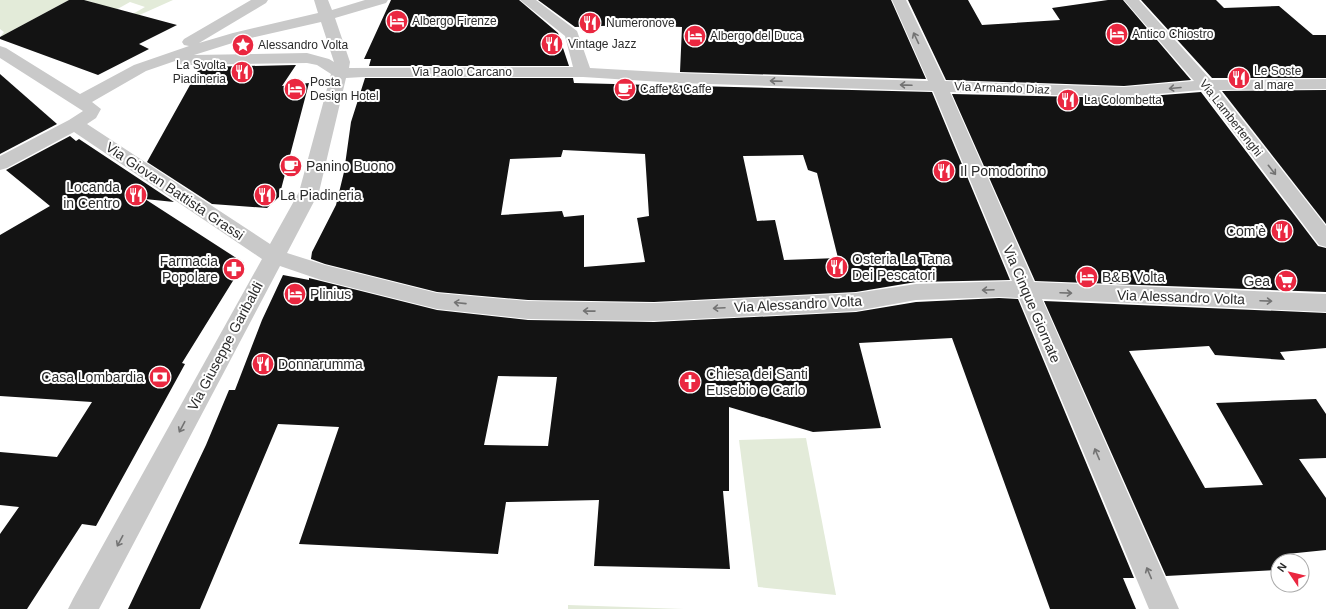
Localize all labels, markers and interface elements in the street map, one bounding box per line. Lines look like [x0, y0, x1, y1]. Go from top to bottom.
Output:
hotel icon: Albergo Firenze [384, 8, 410, 34]
restaurant icon: Numeronove [577, 10, 603, 36]
place label: Albergo Firenze [412, 14, 497, 28]
place label: Numeronove [606, 16, 675, 30]
hotel icon: Antico Chiostro [1104, 21, 1130, 47]
hotel icon: Albergo del Duca [682, 23, 708, 49]
place label: Antico Chiostro [1132, 27, 1214, 41]
place label: Albergo del Duca [710, 29, 802, 43]
restaurant icon: Vintage Jazz [539, 31, 565, 57]
place icon: Alessandro Volta [230, 32, 256, 58]
one-way arrow [912, 32, 919, 44]
place label: Vintage Jazz [568, 37, 637, 51]
place label: Alessandro Volta [258, 38, 348, 52]
place label: La Svolta Piadineria [173, 58, 226, 86]
restaurant icon: La Svolta Piadineria [229, 59, 255, 85]
place label: Le Soste al mare [1254, 64, 1302, 92]
street label: Via Paolo Carcano [412, 65, 512, 79]
restaurant icon: Le Soste al mare [1226, 65, 1252, 91]
place label: Posta Design Hotel [310, 75, 379, 103]
hotel icon: Posta Design Hotel [282, 76, 308, 102]
cafe icon: Caffe & Caffe [612, 76, 638, 102]
one-way arrow [770, 77, 783, 85]
street label: Via Lambertenghi [1197, 77, 1265, 159]
street label: Via Armando Diaz [954, 79, 1050, 97]
one-way arrow [900, 81, 913, 88]
place label: Caffe & Caffe [640, 82, 712, 96]
one-way arrow [1169, 84, 1182, 91]
restaurant icon: La Colombetta [1055, 87, 1081, 113]
place label: La Colombetta [1084, 93, 1162, 107]
street label: Via Giovan Battista Grassi [103, 139, 247, 243]
cafe icon: Panino Buono [278, 153, 304, 179]
place label: Panino Buono [306, 158, 394, 174]
restaurant icon: Il Pomodorino [931, 158, 957, 184]
place label: Il Pomodorino [960, 163, 1047, 179]
one-way arrow [1267, 164, 1276, 175]
place label: Locanda in Centro [63, 179, 120, 211]
restaurant icon: Locanda in Centro [123, 182, 149, 208]
restaurant icon: La Piadineria [252, 182, 278, 208]
place label: La Piadineria [280, 187, 362, 203]
restaurant icon: Com'è [1269, 218, 1295, 244]
place label: Com'è [1226, 223, 1266, 239]
street label: Via Cinque Giornate [1000, 243, 1064, 365]
place label: Osteria La Tana Dei Pescatori [852, 251, 951, 283]
place label: Farmacia Popolare [160, 253, 218, 285]
restaurant icon: Osteria La Tana Dei Pescatori [824, 254, 850, 280]
pharmacy icon: Farmacia Popolare [221, 256, 247, 282]
hotel icon: B&B Volta [1074, 264, 1100, 290]
supermarket icon: Gea [1273, 268, 1299, 294]
place label: B&B Volta [1102, 269, 1165, 285]
place label: Gea [1244, 273, 1270, 289]
street label: Via Giuseppe Garibaldi [184, 279, 266, 413]
hotel icon: Plinius [282, 281, 308, 307]
place label: Plinius [310, 286, 351, 302]
one-way arrow [982, 286, 995, 294]
street label: Via Alessandro Volta [1117, 287, 1246, 307]
one-way arrow [1059, 289, 1072, 297]
street label: Via Alessandro Volta [734, 293, 863, 315]
one-way arrow [1259, 297, 1272, 305]
one-way arrow [454, 299, 467, 307]
one-way arrow [713, 305, 726, 312]
one-way arrow [583, 307, 596, 315]
restaurant icon: Donnarumma [250, 351, 276, 377]
place label: Donnarumma [278, 356, 363, 372]
bank icon: Casa Lombardia [147, 364, 173, 390]
place label: Chiesa dei Santi Eusebio e Carlo [706, 366, 808, 398]
place label: Casa Lombardia [41, 369, 144, 385]
church icon: Chiesa dei Santi Eusebio e Carlo [677, 369, 703, 395]
one-way arrow [178, 421, 185, 433]
one-way arrow [1093, 448, 1101, 460]
one-way arrow [116, 535, 124, 547]
north arrow [1270, 553, 1310, 593]
text: N [1275, 561, 1289, 574]
one-way arrow [1145, 568, 1152, 580]

